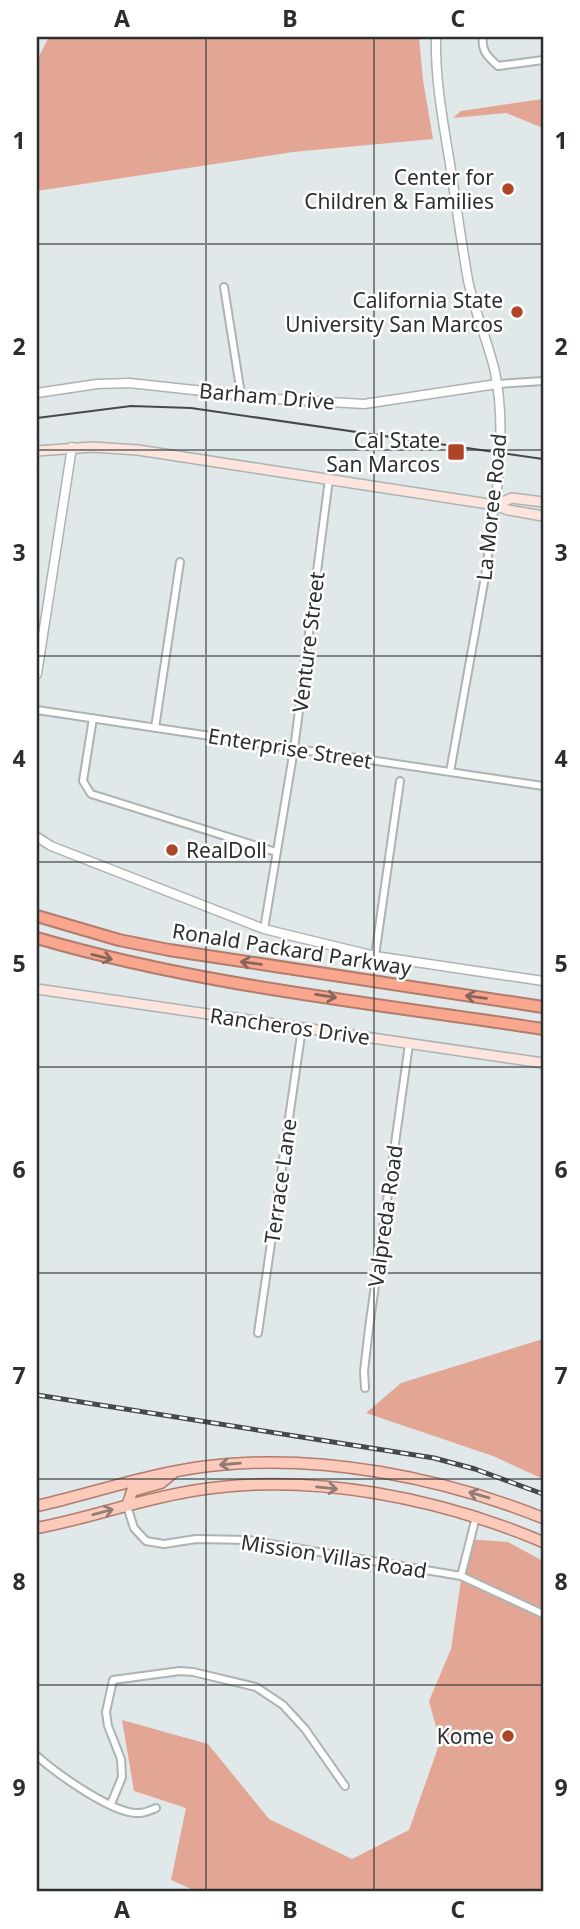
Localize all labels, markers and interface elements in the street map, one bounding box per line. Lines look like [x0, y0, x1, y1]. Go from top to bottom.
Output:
text: A [114, 2, 130, 34]
text: B [282, 2, 298, 34]
text: C [451, 2, 466, 34]
text: 1 [12, 124, 26, 156]
text: 1 [554, 124, 568, 156]
place label: Center for Children & Families [304, 163, 494, 215]
marker: Center for Children & Families [500, 181, 516, 197]
place label: California State University San Marcos [285, 286, 503, 338]
marker: California State University San Marcos [509, 304, 525, 320]
text: 2 [12, 330, 26, 362]
text: 2 [554, 330, 568, 362]
street label: Barham Drive [198, 376, 336, 416]
place label: Cal State San Marcos [326, 426, 440, 478]
street label: La Moree Road [469, 432, 513, 582]
marker: Cal State San Marcos [446, 442, 466, 462]
text: 3 [12, 536, 26, 568]
text: 3 [554, 536, 568, 568]
street label: Venture Street [285, 570, 331, 714]
street label: Enterprise Street [206, 721, 374, 775]
text: 4 [12, 742, 26, 774]
text: 4 [554, 742, 568, 774]
place label: RealDoll [186, 836, 267, 864]
marker: RealDoll [164, 842, 180, 858]
street label: Ronald Packard Parkway [170, 916, 414, 982]
text: 5 [12, 947, 26, 979]
text: 5 [554, 947, 568, 979]
one-way arrow [91, 951, 113, 964]
one-way arrow [240, 957, 263, 970]
one-way arrow [315, 990, 337, 1003]
one-way arrow [465, 990, 488, 1003]
street label: Rancheros Drive [208, 1001, 372, 1051]
street label: Terrace Lane [257, 1117, 303, 1245]
street label: Valpreda Road [361, 1143, 409, 1289]
text: 6 [12, 1153, 26, 1185]
text: 6 [554, 1153, 568, 1185]
text: 7 [12, 1359, 26, 1391]
text: 7 [554, 1359, 568, 1391]
one-way arrow [219, 1458, 242, 1471]
one-way arrow [316, 1482, 338, 1495]
one-way arrow [468, 1488, 490, 1501]
one-way arrow [91, 1505, 114, 1518]
street label: Mission Villas Road [239, 1527, 429, 1585]
text: 8 [12, 1565, 26, 1597]
text: 8 [554, 1565, 568, 1597]
place label: Kome [437, 1722, 494, 1750]
marker: Kome [500, 1728, 516, 1744]
text: 9 [12, 1771, 26, 1803]
text: 9 [554, 1771, 568, 1803]
text: A [114, 1893, 130, 1925]
text: B [282, 1893, 298, 1925]
text: C [451, 1893, 466, 1925]

